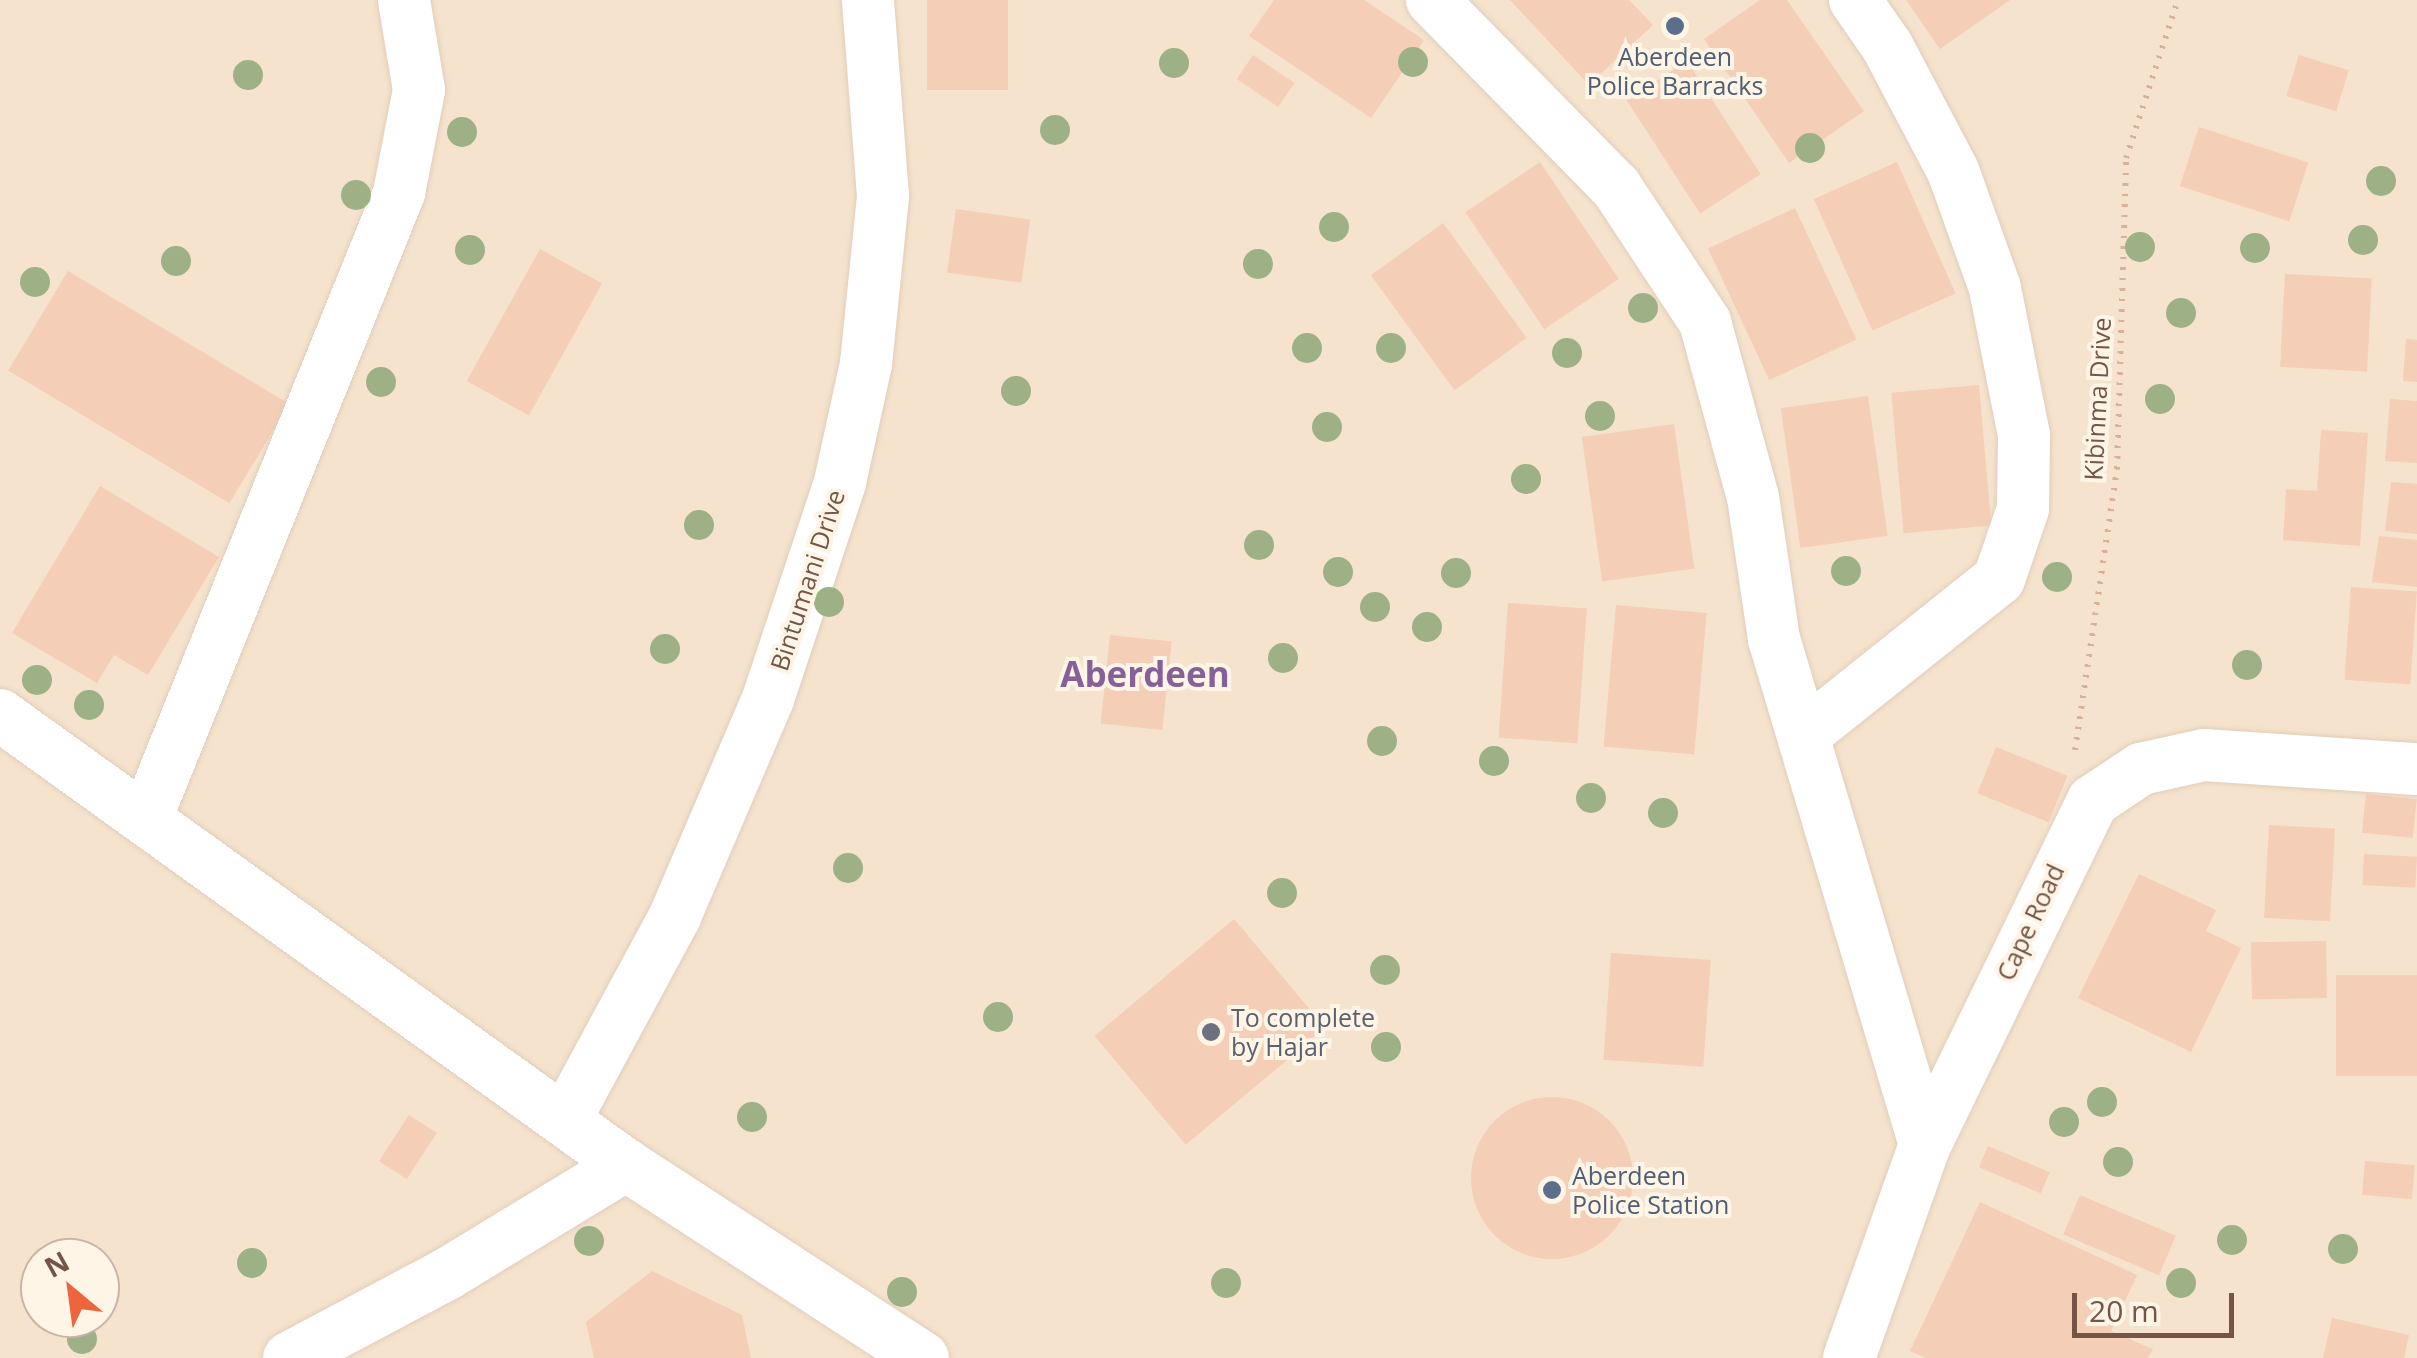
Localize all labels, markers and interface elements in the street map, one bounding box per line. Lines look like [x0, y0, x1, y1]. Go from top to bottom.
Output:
marker: Aberdeen Police Barracks [1664, 15, 1686, 37]
place label: Aberdeen Police Barracks [1587, 42, 1763, 101]
street label: Kibinma Drive [2078, 317, 2116, 481]
street label: Bintumani Drive [764, 486, 850, 674]
district label: Aberdeen [1060, 653, 1230, 695]
street label: Cape Road [1990, 859, 2070, 985]
place label: To complete by Hajar [1231, 1003, 1375, 1062]
marker: To complete by Hajar [1200, 1021, 1222, 1043]
place label: Aberdeen Police Station [1572, 1161, 1729, 1220]
marker: Aberdeen Police Station [1541, 1179, 1563, 1201]
north arrow [20, 1238, 120, 1338]
text: N [37, 1241, 76, 1286]
scale bar [2077, 1273, 2240, 1335]
text: 20 m [2089, 1290, 2159, 1331]

